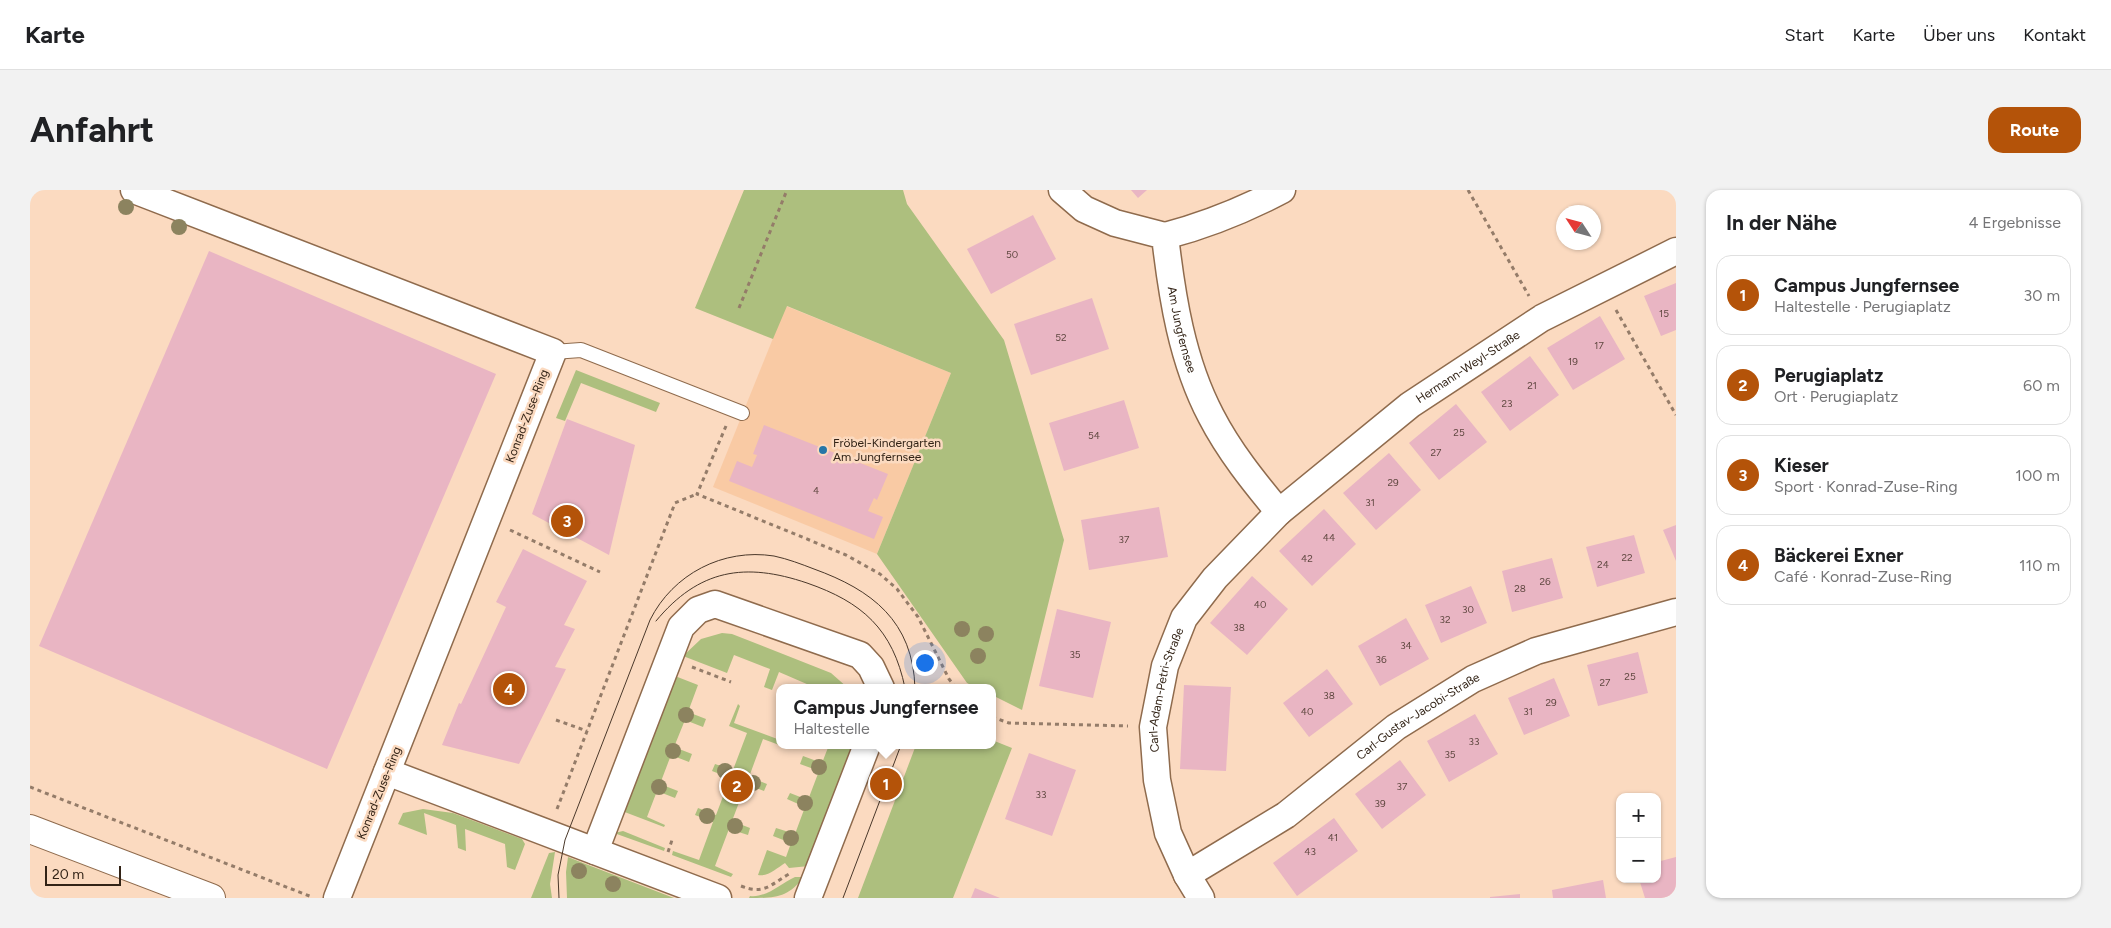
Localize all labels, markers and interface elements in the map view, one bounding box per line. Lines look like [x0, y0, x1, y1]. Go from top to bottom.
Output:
text: Karte [25, 20, 85, 49]
text: Start [1785, 24, 1824, 46]
text: Karte [1852, 24, 1895, 46]
text: Über uns [1923, 24, 1995, 46]
text: Kontakt [2023, 24, 2086, 46]
button: Route [1988, 107, 2081, 153]
text: Anfahrt [30, 109, 154, 151]
north arrow [1556, 205, 1601, 250]
text: In der Nähe [1726, 210, 1837, 235]
text: 4 Ergebnisse [1968, 213, 2061, 232]
house number: 50 [1006, 248, 1018, 261]
text: Campus Jungfernsee [1774, 274, 1959, 297]
street label: Am Jungfernsee [1165, 285, 1199, 375]
text: 1 [1740, 286, 1746, 305]
text: 30 m [2023, 286, 2060, 305]
text: Haltestelle · Perugiaplatz [1774, 297, 1951, 316]
house number: 15 [1659, 307, 1669, 320]
street label: Hermann-Weyl-Straße [1413, 327, 1523, 406]
house number: 52 [1055, 331, 1067, 344]
house number: 17 [1594, 339, 1604, 352]
house number: 19 [1568, 355, 1578, 368]
text: Perugiaplatz [1774, 364, 1883, 387]
street label: Konrad-Zuse-Ring [503, 367, 551, 465]
text: 2 [1738, 376, 1748, 395]
text: 60 m [2023, 376, 2060, 395]
house number: 21 [1527, 379, 1537, 392]
text: Ort · Perugiaplatz [1774, 387, 1898, 406]
house number: 23 [1501, 397, 1513, 410]
house number: 25 [1453, 426, 1465, 439]
house number: 54 [1088, 429, 1100, 442]
place label: Fröbel-Kindergarten Am Jungfernsee [833, 436, 941, 464]
marker: Fröbel-Kindergarten Am Jungfernsee [817, 444, 829, 456]
house number: 27 [1431, 446, 1442, 459]
text: Kieser [1774, 454, 1829, 477]
text: 3 [1739, 466, 1747, 485]
text: 100 m [2015, 466, 2060, 485]
house number: 29 [1387, 476, 1399, 489]
text: Sport · Konrad-Zuse-Ring [1774, 477, 1958, 496]
house number: 4 [813, 484, 819, 497]
house number: 31 [1365, 496, 1375, 509]
pin: 3 [551, 502, 583, 540]
house number: 44 [1323, 531, 1335, 544]
house number: 37 [1119, 533, 1130, 546]
text: Bäckerei Exner [1774, 544, 1903, 567]
house number: 22 [1621, 551, 1633, 564]
house number: 42 [1301, 552, 1313, 565]
text: 4 [1738, 556, 1748, 575]
text: 110 m [2019, 556, 2060, 575]
house number: 24 [1597, 558, 1609, 571]
text: Café · Konrad-Zuse-Ring [1774, 567, 1952, 586]
house number: 26 [1539, 575, 1551, 588]
house number: 28 [1514, 582, 1526, 595]
house number: 40 [1254, 598, 1266, 611]
house number: 30 [1462, 603, 1474, 616]
house number: 32 [1439, 613, 1451, 626]
house number: 38 [1233, 621, 1245, 634]
street label: Carl-Adam-Petri-Straße [1146, 625, 1187, 753]
house number: 34 [1400, 639, 1412, 652]
house number: 35 [1069, 648, 1081, 661]
your location [912, 650, 938, 676]
house number: 36 [1375, 653, 1387, 666]
pin: 4 [493, 670, 525, 708]
street label: Carl-Gustav-Jacobi-Straße [1354, 670, 1482, 763]
house number: 25 [1624, 670, 1636, 683]
house number: 27 [1600, 676, 1611, 689]
popup [776, 684, 996, 749]
house number: 38 [1323, 689, 1335, 702]
text: Campus Jungfernsee [793, 696, 979, 719]
house number: 29 [1545, 696, 1557, 709]
house number: 40 [1301, 705, 1313, 718]
house number: 31 [1523, 705, 1533, 718]
text: Haltestelle [793, 719, 870, 738]
house number: 33 [1469, 735, 1479, 748]
street label: Konrad-Zuse-Ring [354, 745, 404, 841]
house number: 35 [1444, 748, 1456, 761]
pin: 1 [870, 765, 902, 803]
pin: 2 [721, 767, 753, 805]
house number: 37 [1397, 780, 1408, 793]
house number: 33 [1036, 788, 1046, 801]
map controls [1616, 793, 1661, 883]
button: + [1616, 793, 1661, 838]
house number: 39 [1374, 797, 1386, 810]
house number: 41 [1328, 831, 1338, 844]
button: − [1616, 838, 1661, 883]
house number: 43 [1304, 845, 1316, 858]
scale bar [45, 863, 121, 886]
text: 20 m [52, 866, 84, 883]

